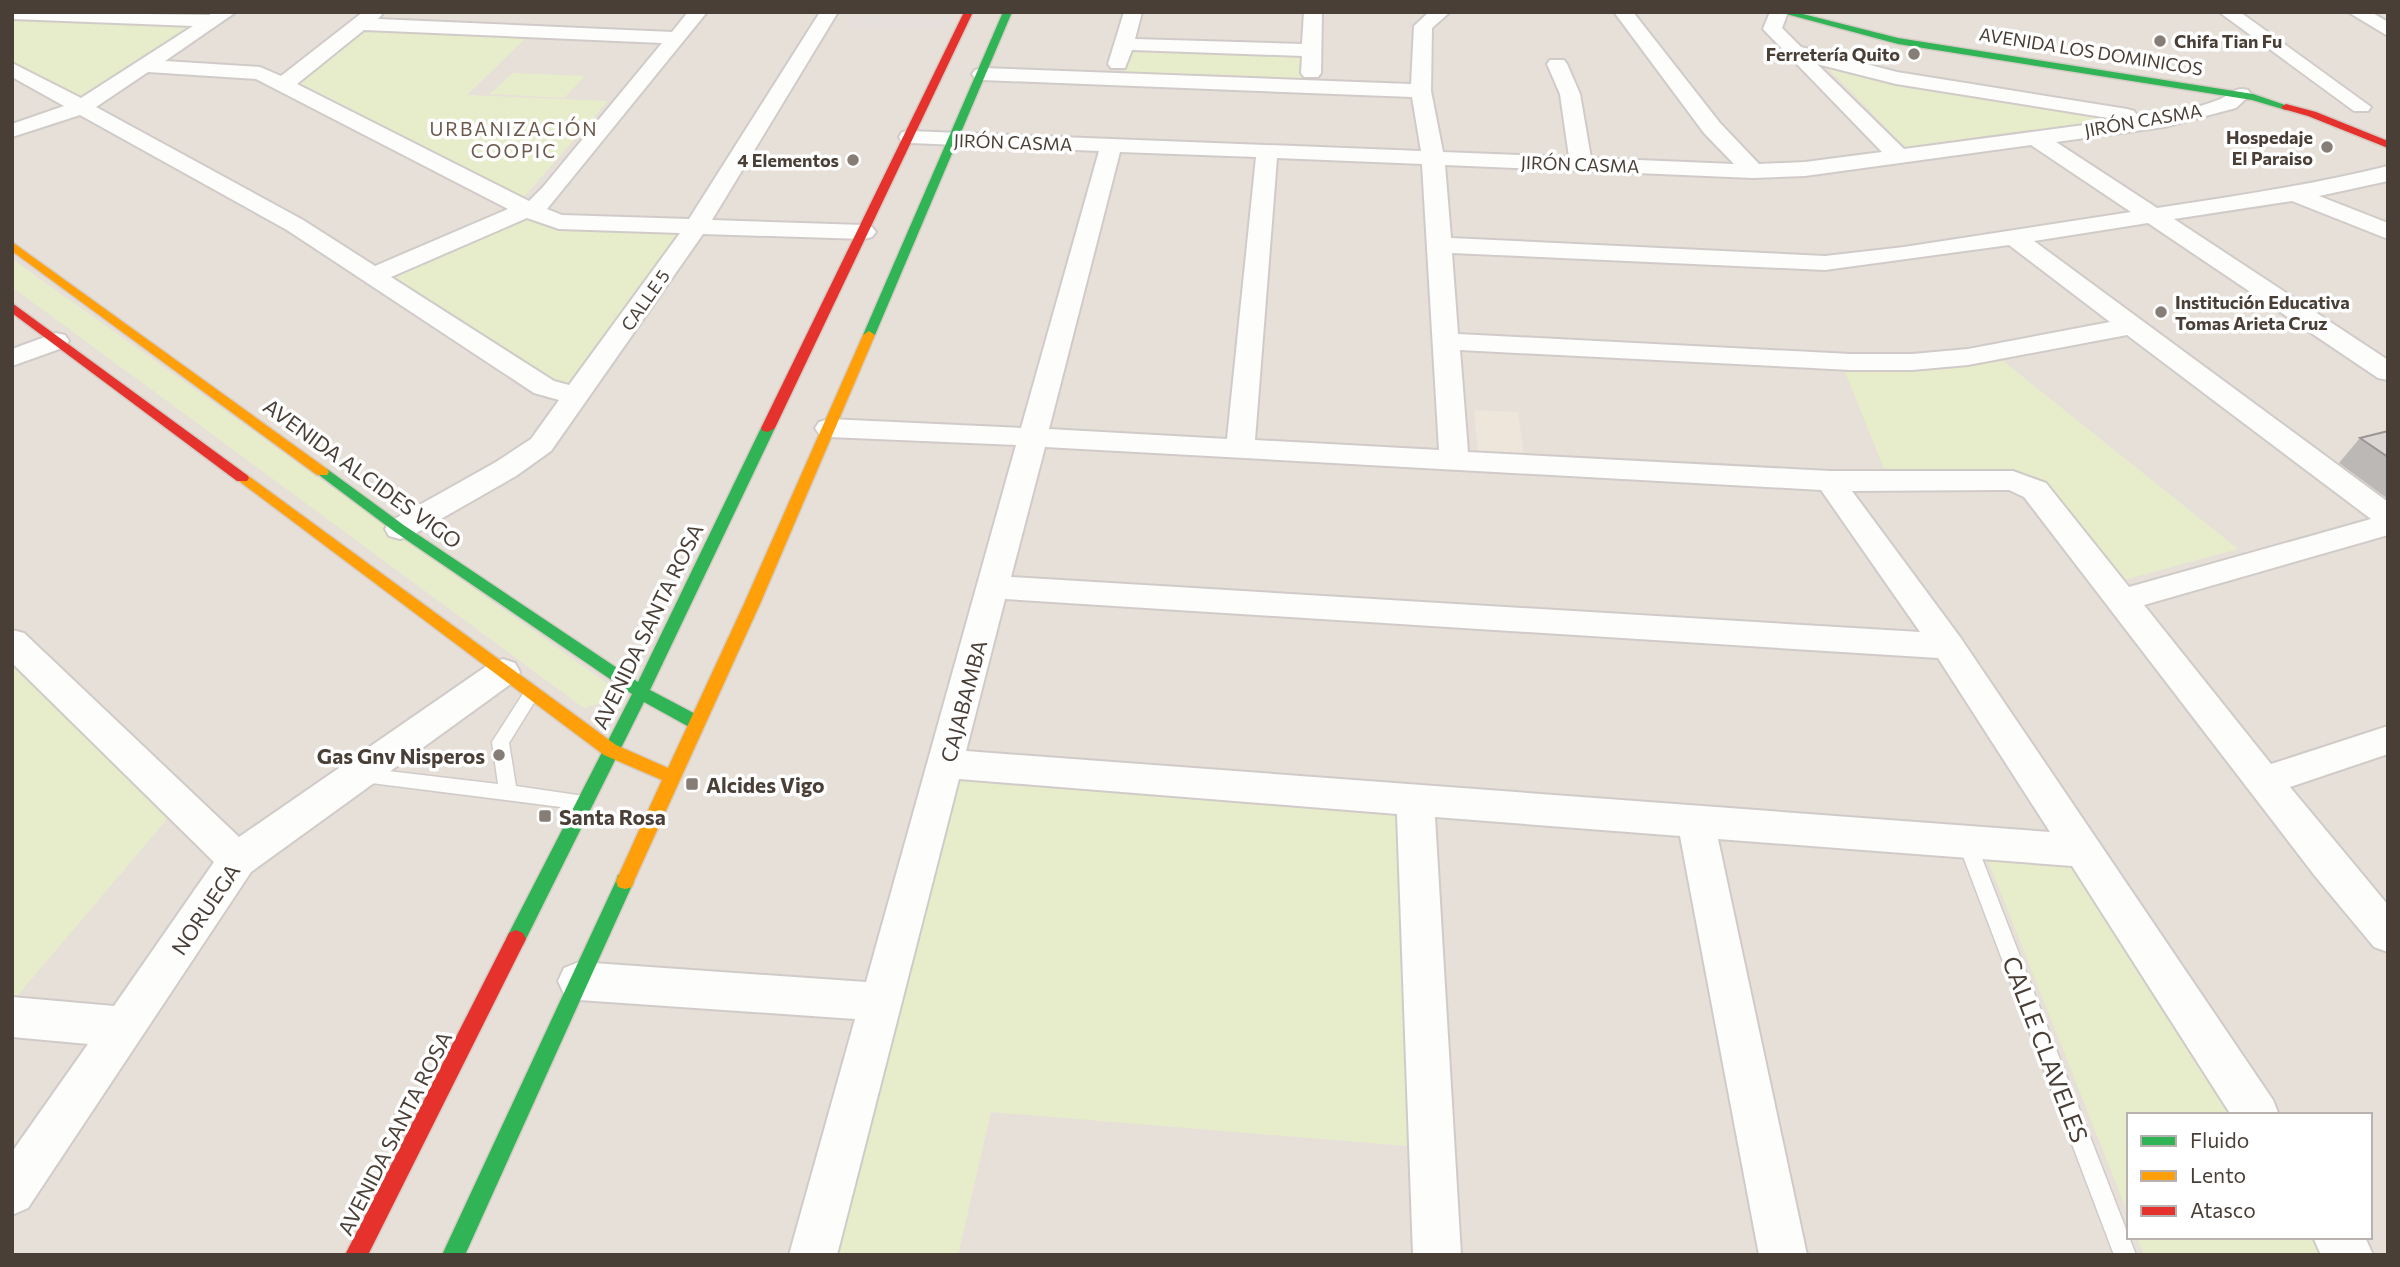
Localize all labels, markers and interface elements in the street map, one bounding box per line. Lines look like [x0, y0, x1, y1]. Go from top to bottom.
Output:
street label: AVENIDA LOS DOMINICOS [1978, 22, 2204, 80]
place label: Chifa Tian Fu [2174, 30, 2282, 52]
marker: Chifa Tian Fu [2152, 33, 2168, 49]
place label: Ferretería Quito [1766, 43, 1900, 65]
marker: Ferretería Quito [1906, 46, 1922, 62]
street label: JIRÓN CASMA [2083, 99, 2203, 141]
district label: URBANIZACIÓN COOPIC [429, 116, 599, 162]
place label: Hospedaje El Paraiso [2226, 126, 2313, 169]
street label: JIRÓN CASMA [953, 129, 1073, 155]
marker: Hospedaje El Paraiso [2319, 139, 2335, 155]
place label: 4 Elementos [737, 149, 839, 171]
street label: JIRÓN CASMA [1520, 151, 1640, 177]
marker: 4 Elementos [845, 152, 861, 168]
street label: CALLE 5 [616, 265, 674, 335]
place label: Institución Educativa Tomas Arieta Cruz [2175, 291, 2350, 334]
marker: Institución Educativa Tomas Arieta Cruz [2153, 304, 2169, 320]
street label: AVENIDA ALCIDES VIGO [259, 393, 467, 553]
street label: AVENIDA SANTA ROSA [586, 519, 708, 733]
street label: CAJABAMBA [935, 637, 991, 765]
place label: Gas Gnv Nisperos [317, 743, 485, 768]
marker: Gas Gnv Nisperos [491, 747, 507, 763]
place label: Alcides Vigo [706, 772, 825, 797]
marker: Alcides Vigo [684, 776, 700, 792]
place label: Santa Rosa [559, 804, 666, 829]
marker: Santa Rosa [537, 808, 553, 824]
street label: NORUEGA [165, 859, 245, 959]
street label: CALLE CLAVELES [1997, 952, 2095, 1146]
street label: AVENIDA SANTA ROSA [332, 1027, 456, 1239]
legend [2127, 1113, 2372, 1239]
text: Fluido [2190, 1127, 2249, 1152]
text: Lento [2190, 1162, 2246, 1187]
text: Atasco [2190, 1197, 2256, 1222]

